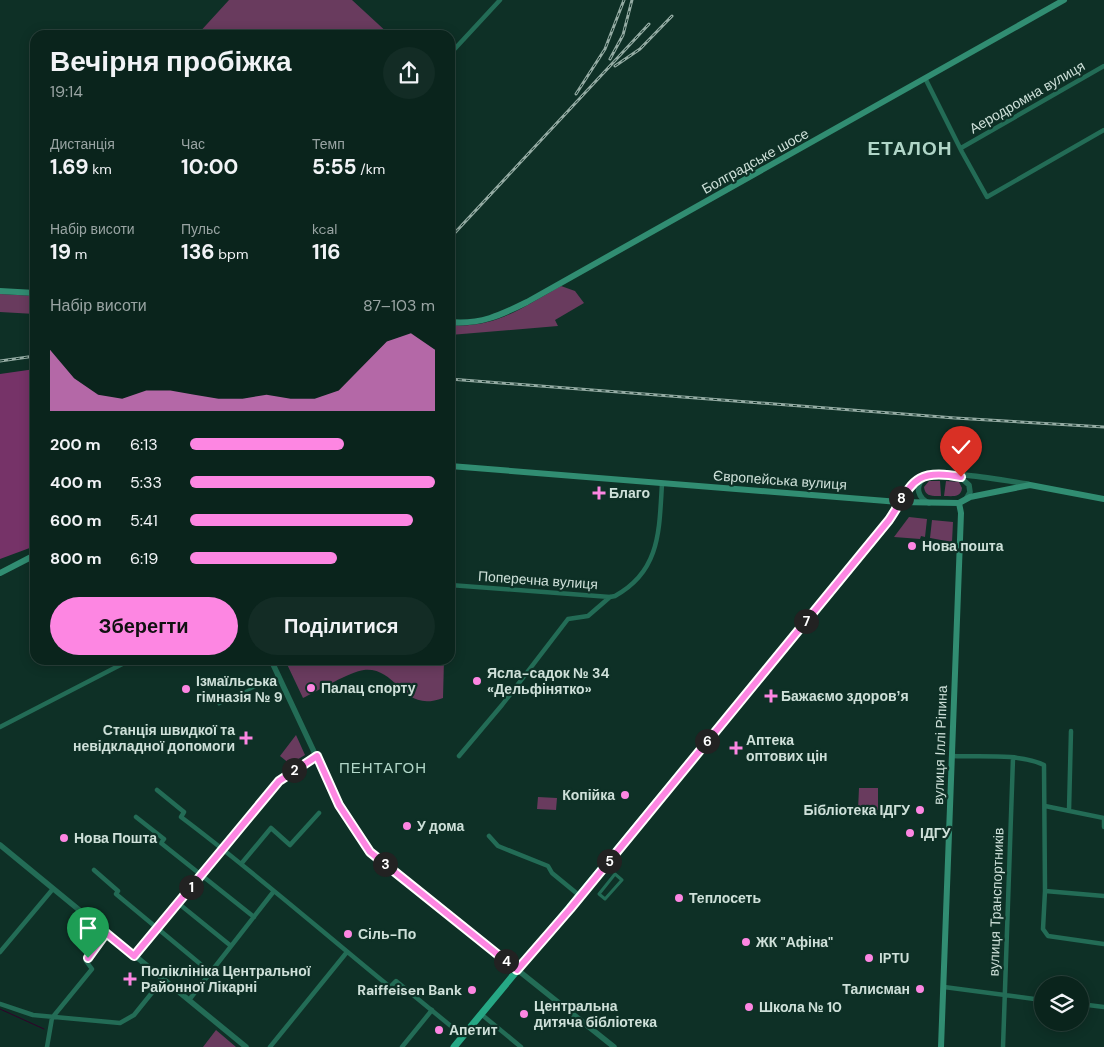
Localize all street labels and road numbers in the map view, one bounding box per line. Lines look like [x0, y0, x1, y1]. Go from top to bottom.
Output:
street label: Аеродромна вулиця [966, 57, 1088, 137]
street label: Болградське шосе [698, 124, 812, 198]
street label: Європейська вулиця [713, 466, 847, 494]
street label: Поперечна вулиця [477, 567, 599, 593]
street label: вулиця Іллі Ріпина [929, 685, 951, 805]
street label: вулиця Транспортників [984, 827, 1008, 977]

